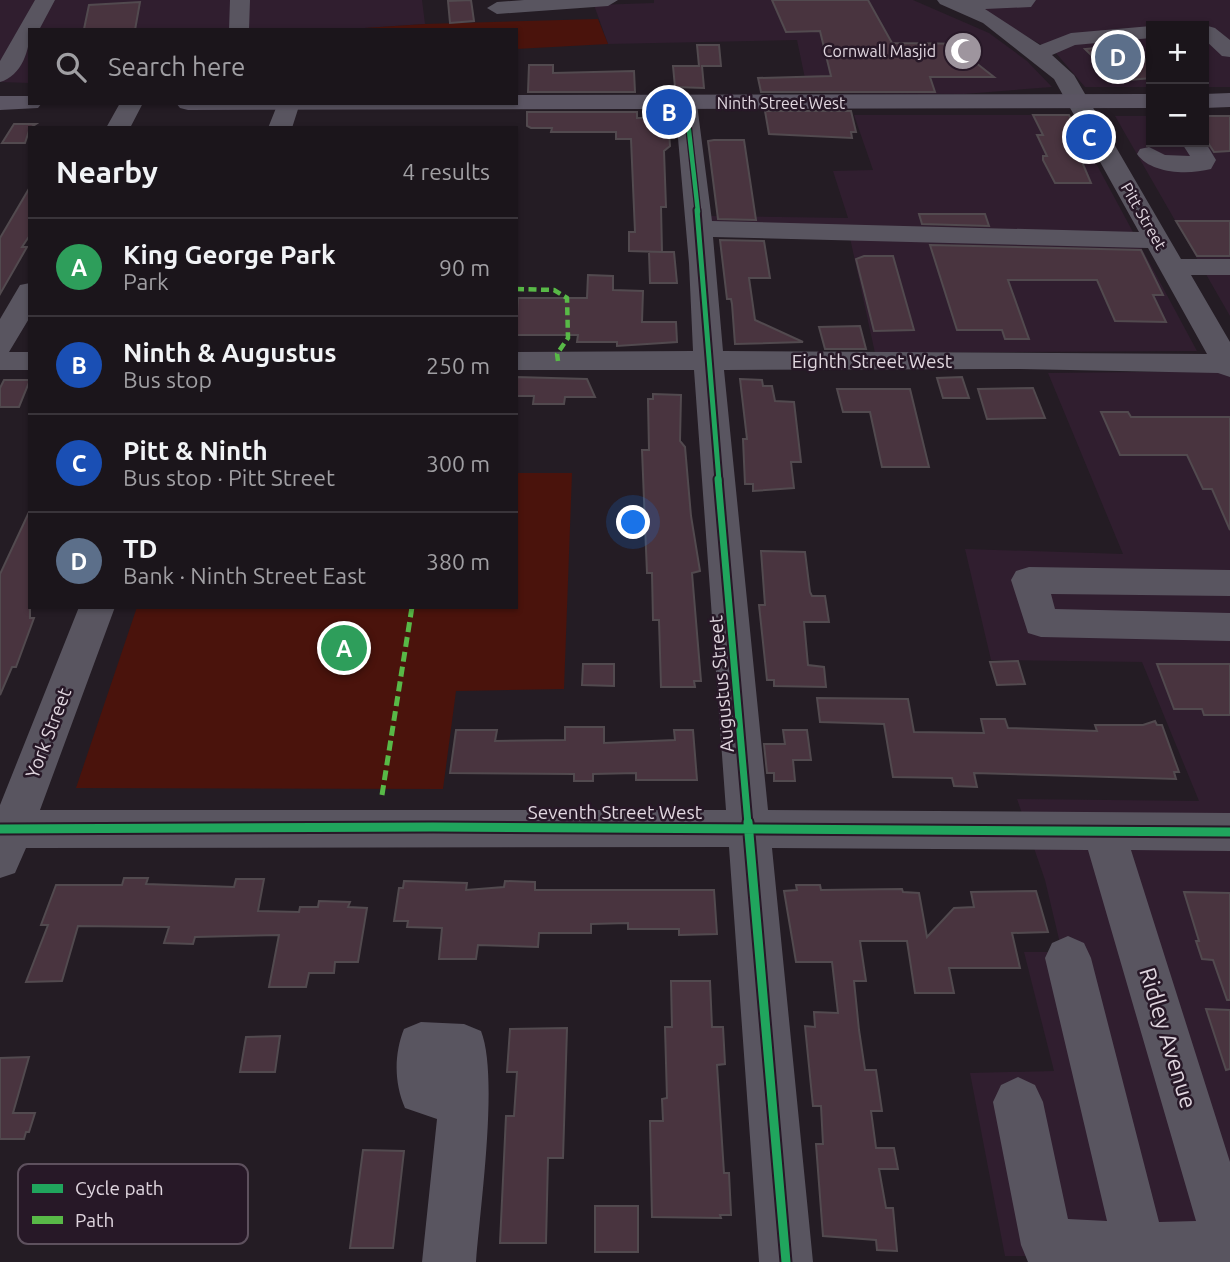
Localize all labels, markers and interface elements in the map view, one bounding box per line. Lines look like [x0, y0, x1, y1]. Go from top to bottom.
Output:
map controls [1146, 21, 1209, 147]
button: + [1146, 21, 1209, 84]
search box [28, 28, 518, 105]
mosque icon: Cornwall Masjid [942, 30, 984, 72]
pin: D [1095, 31, 1141, 83]
place label: Cornwall Masjid [823, 42, 936, 60]
icon: search [52, 48, 90, 86]
text: Search here [108, 52, 245, 81]
button: − [1146, 84, 1209, 147]
pin: B [646, 86, 692, 138]
street label: Ninth Street West [717, 94, 846, 112]
pin: C [1066, 111, 1112, 163]
text: Nearby [56, 155, 158, 189]
text: 4 results [402, 159, 490, 184]
street label: Pitt Street [1118, 179, 1171, 253]
text: King George Park [123, 240, 336, 269]
text: A [71, 255, 87, 280]
text: 90 m [439, 255, 490, 280]
text: Park [123, 269, 169, 294]
text: Ninth & Augustus [123, 338, 337, 367]
street label: Eighth Street West [792, 350, 953, 372]
text: B [71, 353, 87, 378]
text: 250 m [426, 353, 490, 378]
text: Bus stop [123, 367, 212, 392]
text: Pitt & Ninth [123, 436, 268, 465]
text: C [72, 451, 86, 476]
text: 300 m [426, 451, 490, 476]
text: Bus stop · Pitt Street [123, 465, 335, 490]
your location [616, 505, 650, 539]
text: TD [123, 534, 158, 563]
text: D [71, 549, 87, 574]
text: 380 m [426, 549, 490, 574]
text: Bank · Ninth Street East [123, 563, 366, 588]
street label: Augustus Street [704, 614, 738, 753]
pin: A [321, 622, 367, 674]
street label: York Street [21, 684, 76, 782]
street label: Seventh Street West [528, 801, 703, 823]
street label: Ridley Avenue [1135, 964, 1202, 1111]
legend [18, 1164, 248, 1244]
text: Cycle path [75, 1177, 164, 1199]
text: Path [75, 1209, 114, 1231]

